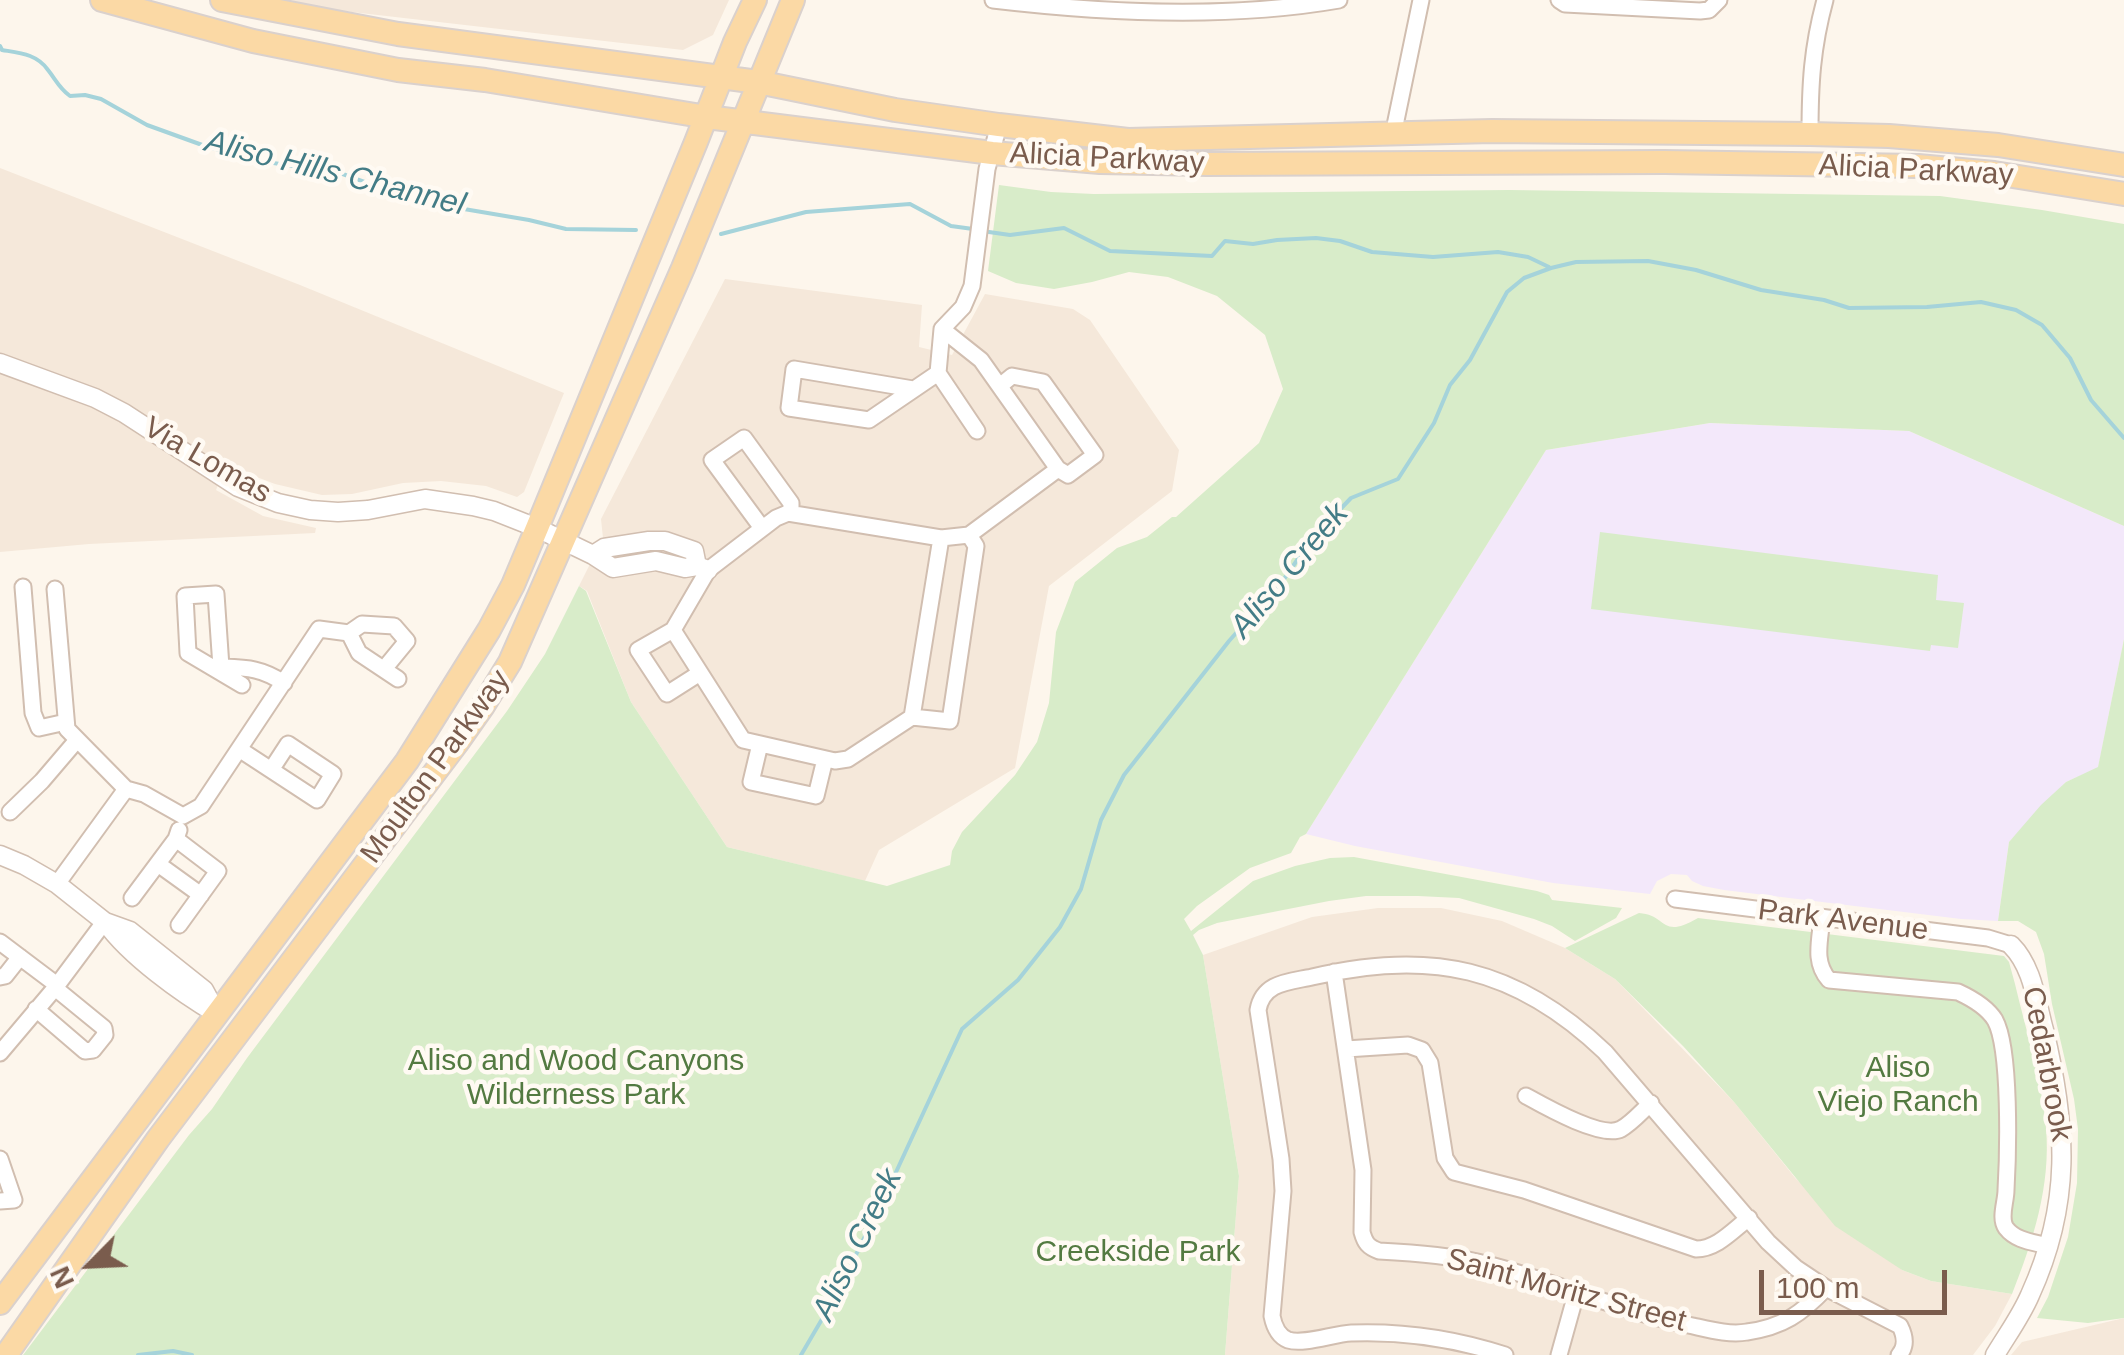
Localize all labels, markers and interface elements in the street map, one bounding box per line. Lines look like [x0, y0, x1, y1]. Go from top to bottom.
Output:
water label: Aliso Hills Channel [201, 123, 469, 225]
street label: Alicia Parkway [1009, 136, 1205, 182]
street label: Alicia Parkway [1818, 148, 2014, 194]
street label: Via Lomas [137, 410, 277, 512]
water label: Aliso Creek [1223, 496, 1357, 646]
street label: Moulton Parkway [354, 663, 518, 871]
street label: Park Avenue [1756, 893, 1930, 949]
street label: Cedarbrook [2013, 984, 2079, 1144]
park label: Aliso and Wood Canyons Wilderness Park [408, 1044, 744, 1114]
park label: Aliso Viejo Ranch [1817, 1051, 1979, 1122]
water label: Aliso Creek [805, 1163, 911, 1327]
north arrow [40, 1215, 140, 1315]
park label: Creekside Park [1035, 1235, 1241, 1271]
street label: Saint Moritz Street [1442, 1242, 1690, 1340]
scale bar [1764, 1250, 1952, 1312]
text: N [44, 1262, 80, 1293]
text: 100 m [1776, 1271, 1859, 1304]

